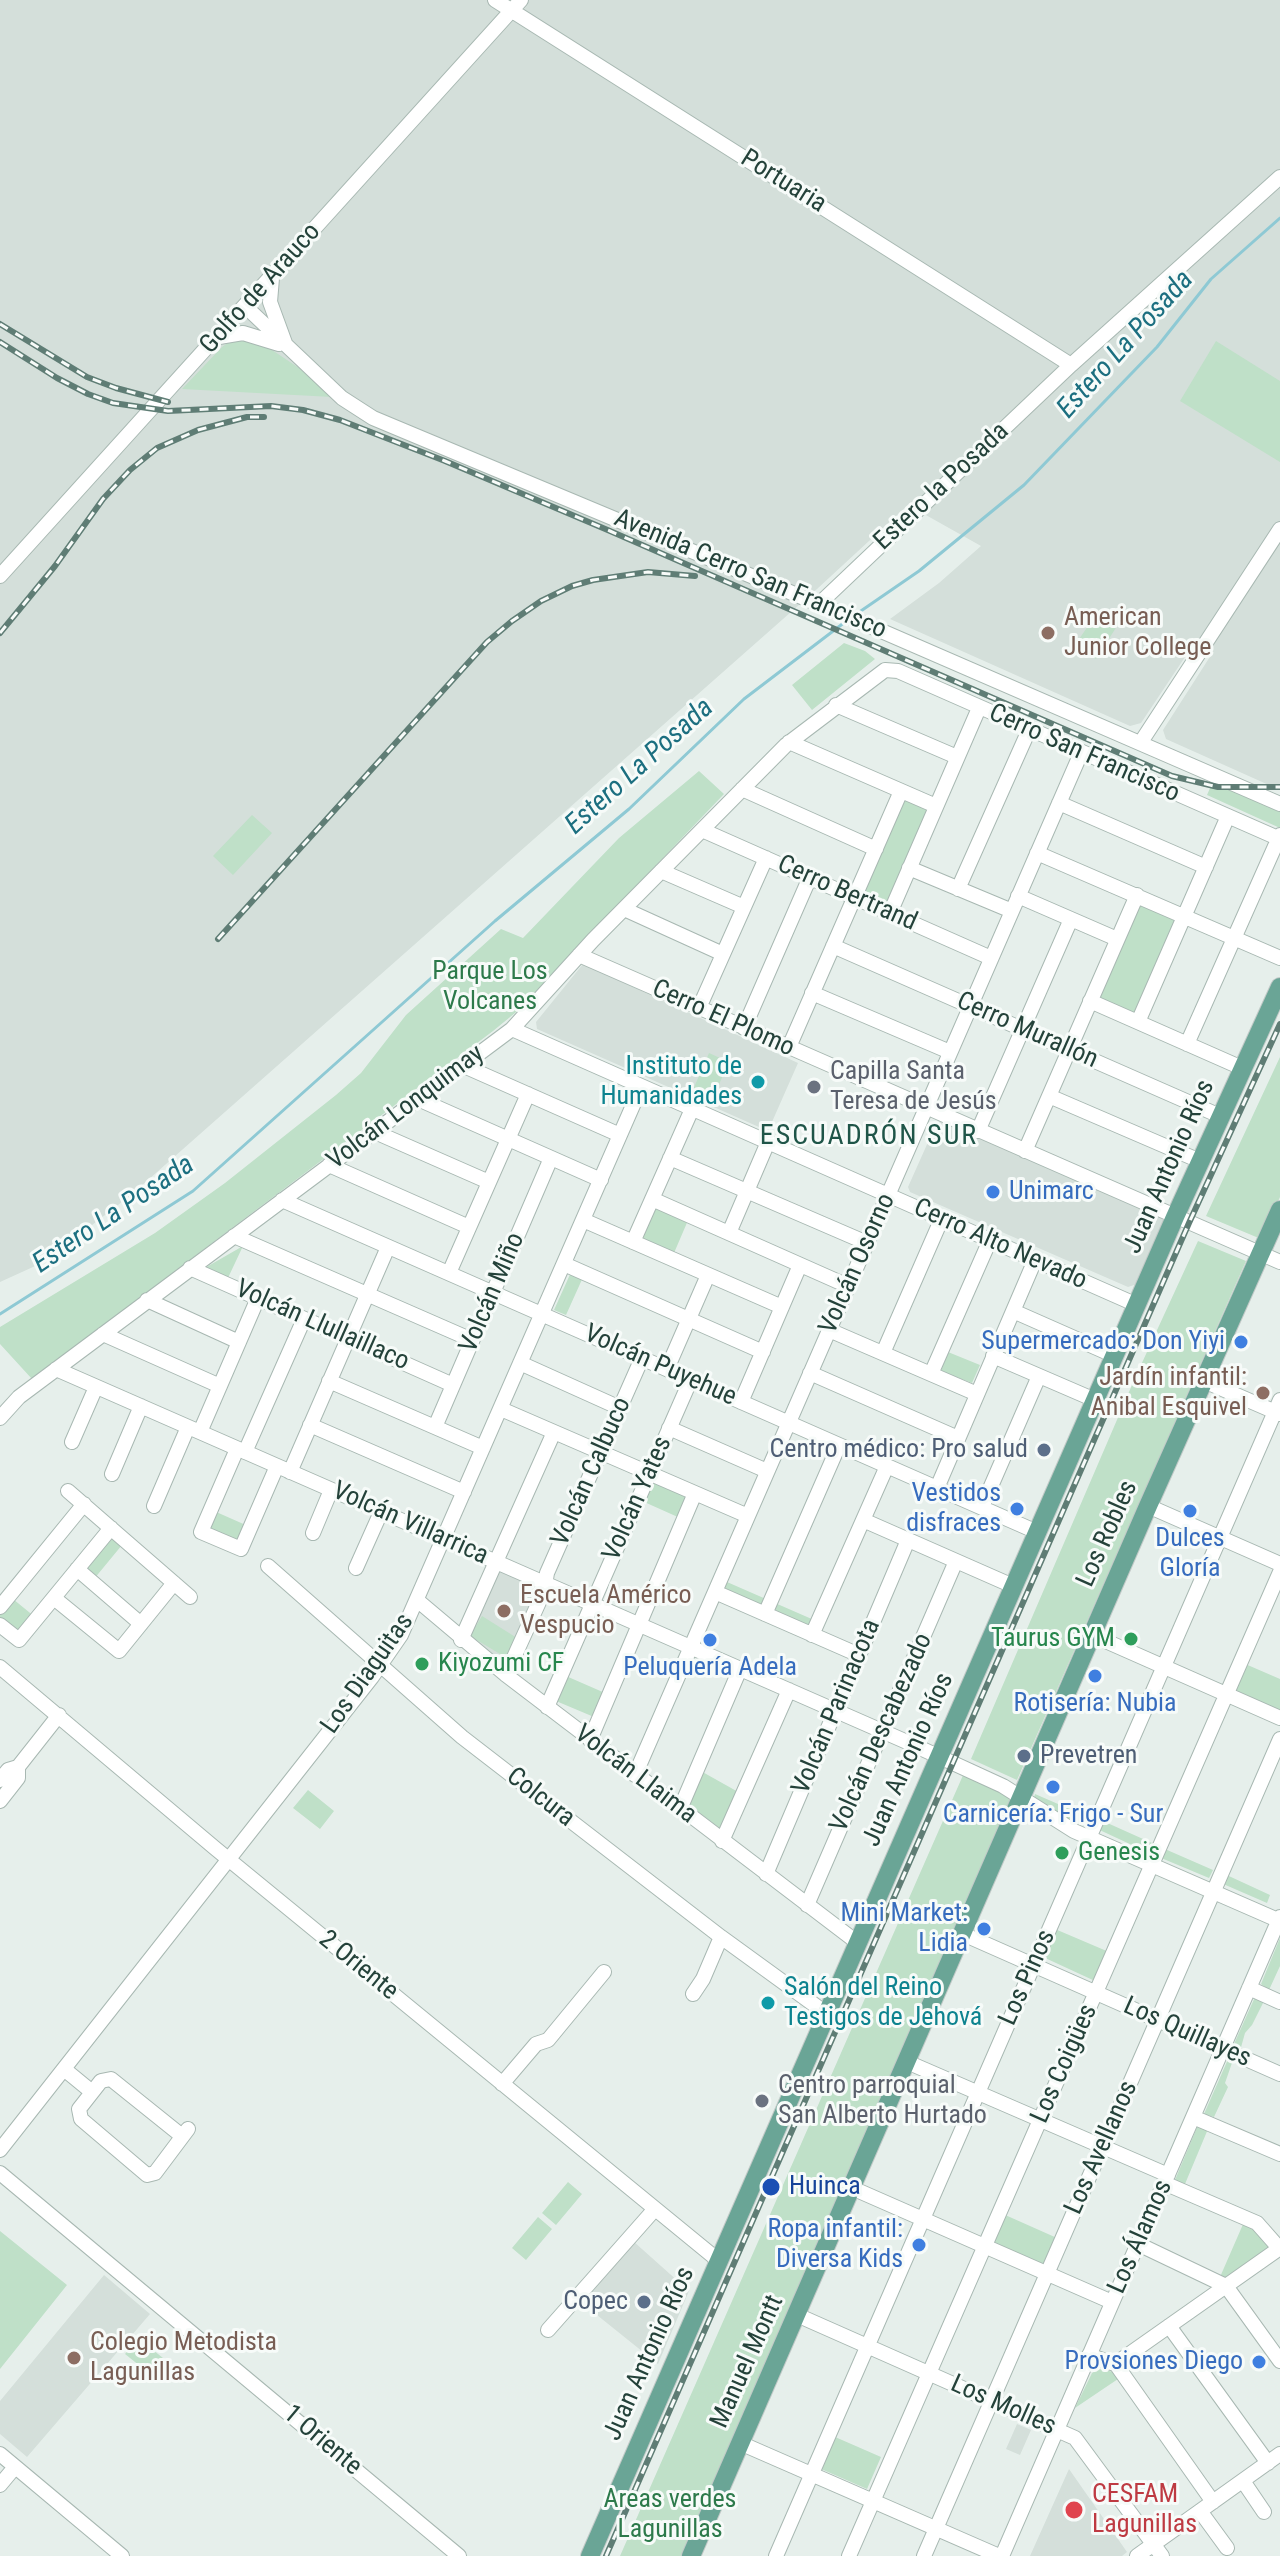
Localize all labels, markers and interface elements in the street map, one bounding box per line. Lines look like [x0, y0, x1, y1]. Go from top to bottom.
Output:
street label: Portuaria [734, 144, 832, 220]
street label: Golfo de Arauco [194, 217, 328, 361]
water label: Estero La Posada [1051, 264, 1201, 426]
street label: Estero la Posada [868, 417, 1016, 557]
street label: Avenida Cerro San Francisco [609, 503, 891, 647]
place label: American Junior College [1064, 602, 1212, 664]
marker: American Junior College [1039, 624, 1057, 642]
water label: Estero La Posada [559, 692, 721, 842]
street label: Cerro San Francisco [984, 698, 1184, 810]
street label: Cerro Bertrand [772, 849, 922, 939]
park label: Parque Los Volcanes [432, 956, 548, 1018]
street label: Cerro El Plomo [647, 974, 799, 1064]
street label: Cerro Murallón [952, 986, 1102, 1076]
street label: Volcán Lonquimay [321, 1039, 491, 1177]
place label: Instituto de Humanidades [600, 1051, 742, 1112]
place label: Capilla Santa Teresa de Jesús [830, 1056, 997, 1118]
marker: Instituto de Humanidades [749, 1073, 767, 1091]
street label: Juan Antonio Ríos [1118, 1075, 1222, 1259]
marker: Capilla Santa Teresa de Jesús [805, 1078, 823, 1096]
district label: ESCUADRÓN SUR [760, 1120, 978, 1154]
water label: Estero La Posada [27, 1149, 201, 1281]
place label: Unimarc [1009, 1176, 1094, 1208]
marker: Unimarc [984, 1183, 1002, 1201]
street label: Volcán Osorno [813, 1189, 903, 1339]
street label: Cerro Alto Nevado [909, 1193, 1091, 1297]
street label: Volcán Miño [454, 1228, 532, 1358]
street label: Volcán Llullaillaco [230, 1274, 414, 1378]
street label: Volcán Puyehue [579, 1319, 741, 1413]
place label: Supermercado: Don Yiyi [981, 1326, 1225, 1358]
marker: Supermercado: Don Yiyi [1232, 1333, 1250, 1351]
place label: Jardín infantil: Anibal Esquivel [1091, 1362, 1247, 1424]
marker: Jardín infantil: Anibal Esquivel [1254, 1384, 1272, 1402]
street label: Volcán Calbuco [545, 1393, 639, 1551]
street label: Volcán Yates [597, 1432, 679, 1566]
place label: Centro médico: Pro salud [770, 1434, 1028, 1466]
marker: Centro médico: Pro salud [1035, 1441, 1053, 1459]
street label: Volcán Villarrica [327, 1476, 493, 1572]
street label: Los Robles [1071, 1476, 1145, 1592]
place label: Vestidos disfraces [906, 1478, 1001, 1540]
marker: Vestidos disfraces [1008, 1500, 1026, 1518]
marker: Dulces Gloría [1181, 1502, 1199, 1520]
place label: Dulces Gloría [1155, 1523, 1225, 1584]
place label: Escuela Américo Vespucio [520, 1580, 692, 1642]
marker: Escuela Américo Vespucio [495, 1602, 513, 1620]
street label: Los Diaguitas [315, 1608, 421, 1740]
street label: Volcán Parinacota [786, 1615, 888, 1799]
place label: Taurus GYM [991, 1623, 1115, 1655]
street label: Volcán Descabezado [824, 1629, 940, 1837]
marker: Taurus GYM [1122, 1630, 1140, 1648]
marker: Peluquería Adela [701, 1631, 719, 1649]
place label: Kiyozumi CF [438, 1648, 564, 1680]
place label: Peluquería Adela [623, 1652, 797, 1684]
marker: Kiyozumi CF [413, 1655, 431, 1673]
marker: Rotisería: Nubia [1086, 1667, 1104, 1685]
street label: Juan Antonio Ríos [857, 1668, 961, 1852]
place label: Rotisería: Nubia [1013, 1688, 1177, 1720]
street label: Volcán Llaima [568, 1719, 702, 1831]
place label: Prevetren [1040, 1740, 1137, 1772]
marker: Prevetren [1015, 1747, 1033, 1765]
street label: Colcura [500, 1762, 580, 1834]
marker: Carnicería: Frigo - Sur [1044, 1778, 1062, 1796]
place label: Carnicería: Frigo - Sur [943, 1799, 1163, 1831]
place label: Genesis [1078, 1837, 1160, 1869]
marker: Genesis [1053, 1844, 1071, 1862]
place label: Mini Market: Lidia [840, 1898, 968, 1960]
marker: Mini Market: Lidia [975, 1920, 993, 1938]
street label: 2 Oriente [312, 1925, 404, 2007]
street label: Los Pinos [993, 1925, 1063, 2031]
place label: Salón del Reino Testigos de Jehová [784, 1972, 982, 2034]
street label: Los Quillayes [1118, 1991, 1256, 2075]
marker: Salón del Reino Testigos de Jehová [759, 1994, 777, 2012]
street label: Los Coigües [1025, 2000, 1105, 2128]
place label: Centro parroquial San Alberto Hurtado [778, 2070, 987, 2132]
street label: Los Avellanos [1059, 2077, 1145, 2219]
marker: Centro parroquial San Alberto Hurtado [753, 2092, 771, 2110]
place label: Huinca [789, 2171, 861, 2203]
street label: Los Álamos [1102, 2175, 1180, 2299]
marker: Huinca [760, 2176, 782, 2198]
place label: Ropa infantil: Diversa Kids [767, 2214, 903, 2276]
marker: Ropa infantil: Diversa Kids [910, 2236, 928, 2254]
street label: Juan Antonio Ríos [598, 2262, 702, 2446]
place label: Copec [563, 2286, 628, 2318]
street label: Manuel Montt [705, 2291, 791, 2433]
marker: Copec [635, 2293, 653, 2311]
place label: Colegio Metodista Lagunillas [90, 2327, 277, 2388]
place label: Provsiones Diego [1065, 2346, 1243, 2378]
marker: Colegio Metodista Lagunillas [65, 2349, 83, 2367]
marker: Provsiones Diego [1250, 2353, 1268, 2371]
street label: Los Molles [946, 2369, 1060, 2443]
street label: 1 Oriente [276, 2399, 368, 2483]
place label: CESFAM Lagunillas [1092, 2479, 1197, 2540]
park label: Areas verdes Lagunillas [604, 2484, 736, 2546]
marker: CESFAM Lagunillas [1063, 2499, 1085, 2521]

